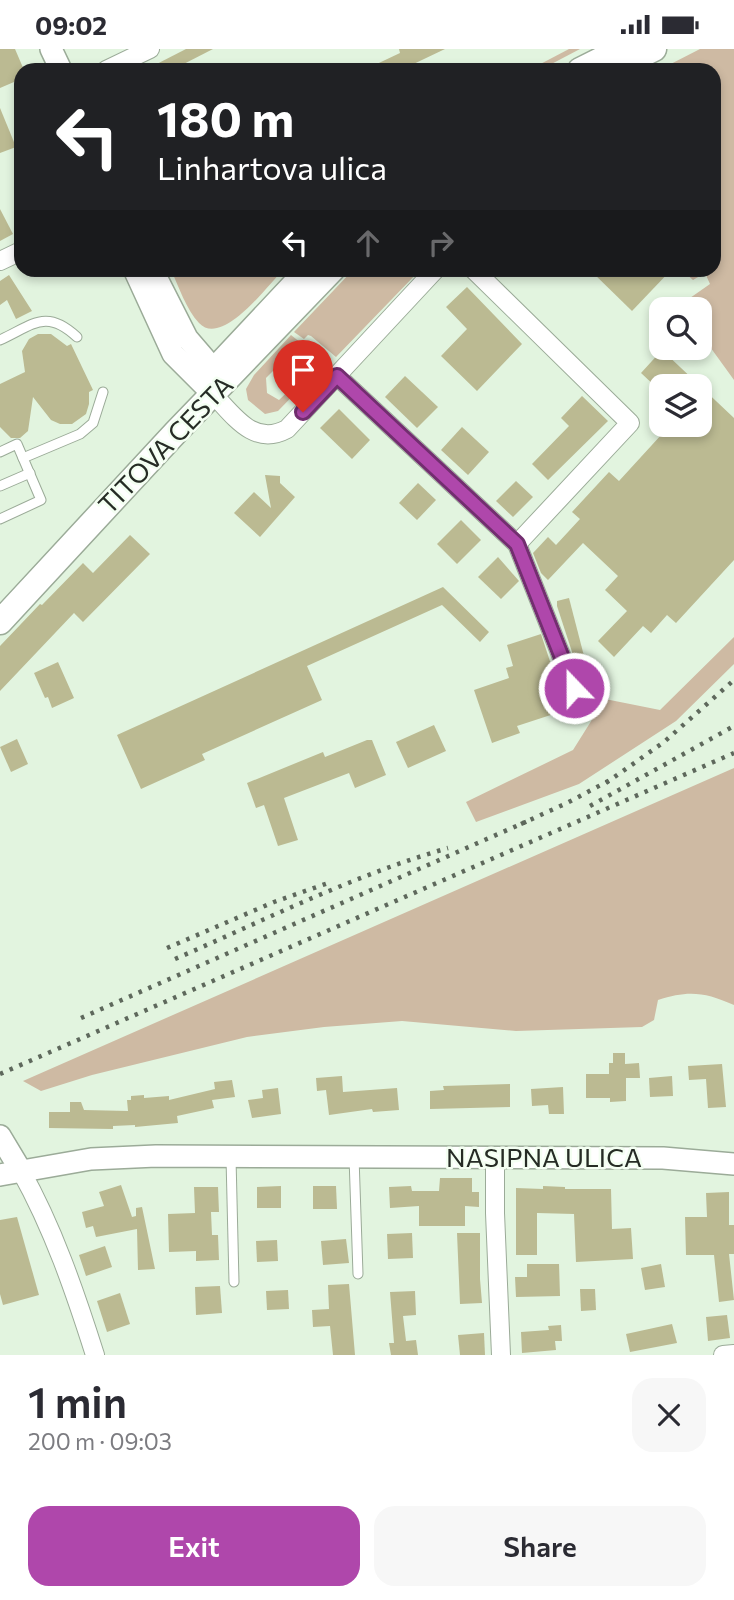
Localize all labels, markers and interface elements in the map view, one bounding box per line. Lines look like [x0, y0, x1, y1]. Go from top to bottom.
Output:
text: 09:02 [35, 9, 107, 40]
text: 180 m [157, 87, 294, 147]
icon: left [42, 91, 133, 182]
text: Linhartova ulica [157, 147, 387, 187]
icon: left [276, 224, 314, 262]
icon: ahead [349, 224, 387, 262]
icon: right [422, 224, 460, 262]
map controls [649, 297, 712, 437]
button: search [649, 297, 712, 360]
pin [273, 340, 333, 412]
icon: arrive [284, 351, 322, 389]
street label: TITOVA CESTA [91, 368, 239, 519]
button: layers [649, 374, 712, 437]
position arrow [537, 651, 611, 725]
street label: NASIPNA ULICA [446, 1141, 642, 1172]
text: 1 min [28, 1375, 127, 1427]
button: close [632, 1378, 706, 1452]
text: 200 m · 09:03 [28, 1427, 172, 1455]
button: Exit [28, 1506, 360, 1586]
button: Share [374, 1506, 706, 1586]

